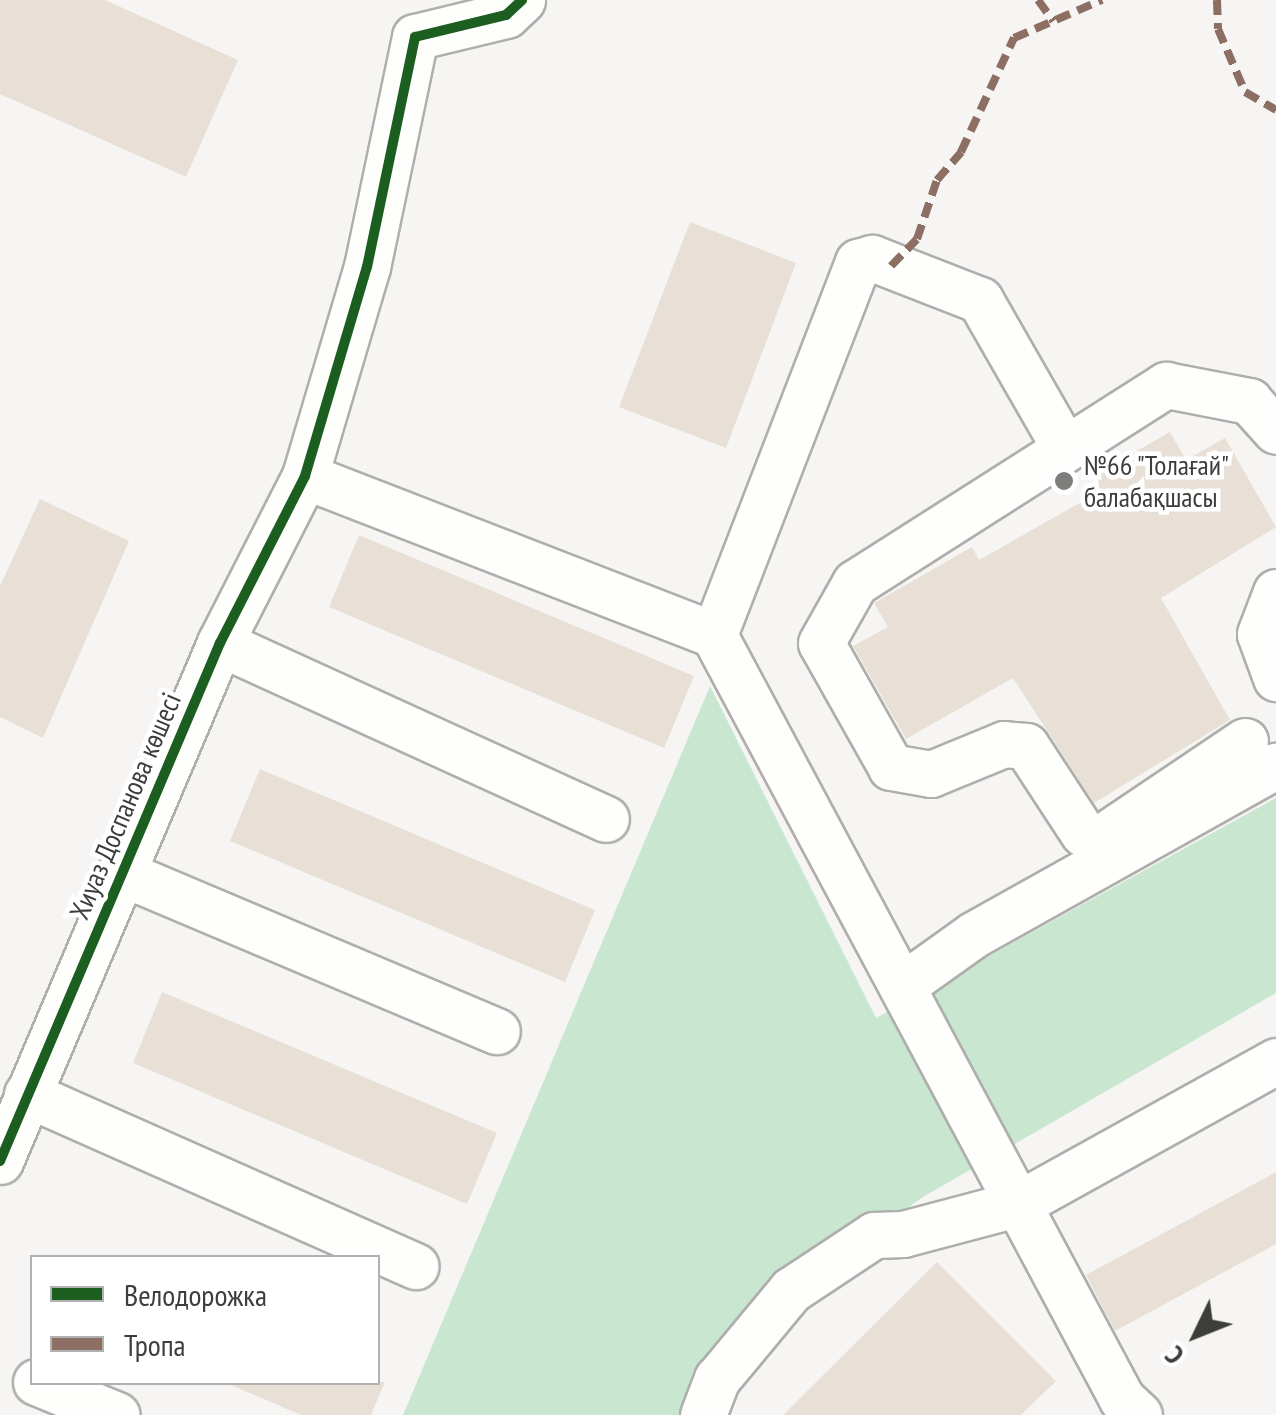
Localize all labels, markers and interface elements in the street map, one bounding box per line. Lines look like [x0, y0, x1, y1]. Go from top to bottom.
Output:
place label: №66 "Толағай" балабақшасы [1084, 448, 1231, 514]
marker: №66 "Толағай" балабақшасы [1053, 470, 1075, 492]
street label: Хиуаз Доспанова көшесі [62, 688, 188, 924]
legend [30, 1255, 380, 1385]
text: Велодорожка [124, 1275, 267, 1314]
north arrow [1146, 1285, 1246, 1385]
text: Тропа [124, 1325, 186, 1364]
text: С [1156, 1339, 1192, 1373]

